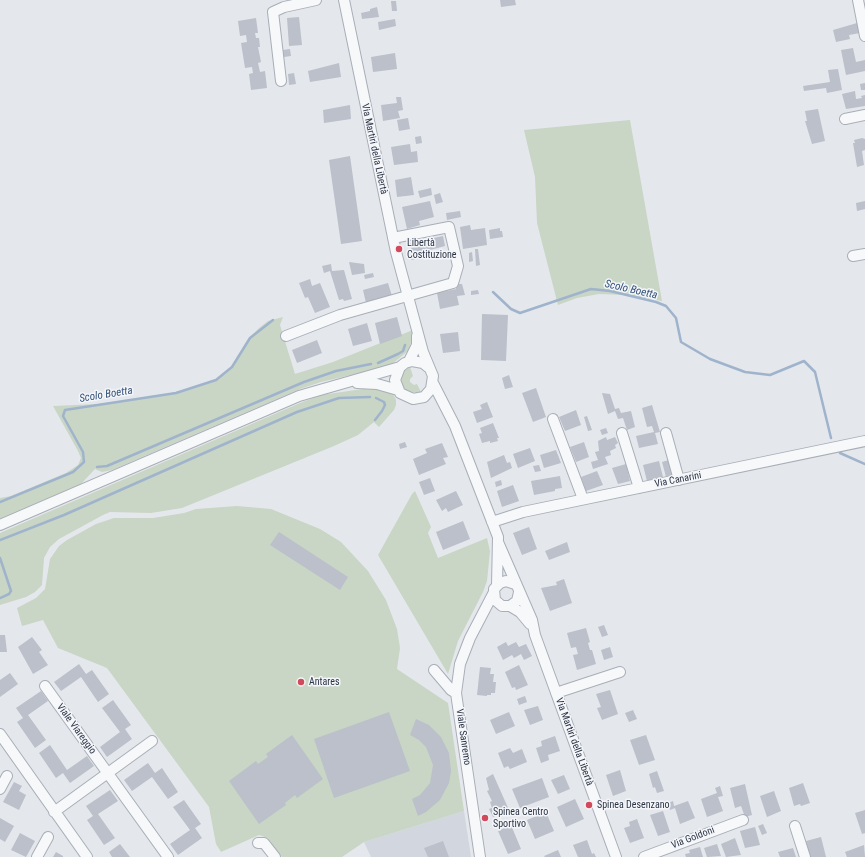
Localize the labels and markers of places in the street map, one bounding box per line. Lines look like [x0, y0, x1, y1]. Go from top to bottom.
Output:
place label: Libertà Costituzione [407, 237, 457, 260]
marker: Libertà Costituzione [394, 244, 404, 254]
place label: Antares [309, 676, 340, 688]
marker: Antares [296, 677, 306, 687]
place label: Spinea Desenzano [597, 799, 670, 811]
marker: Spinea Desenzano [584, 800, 594, 810]
place label: Spinea Centro Sportivo [493, 806, 548, 830]
marker: Spinea Centro Sportivo [480, 813, 490, 823]

